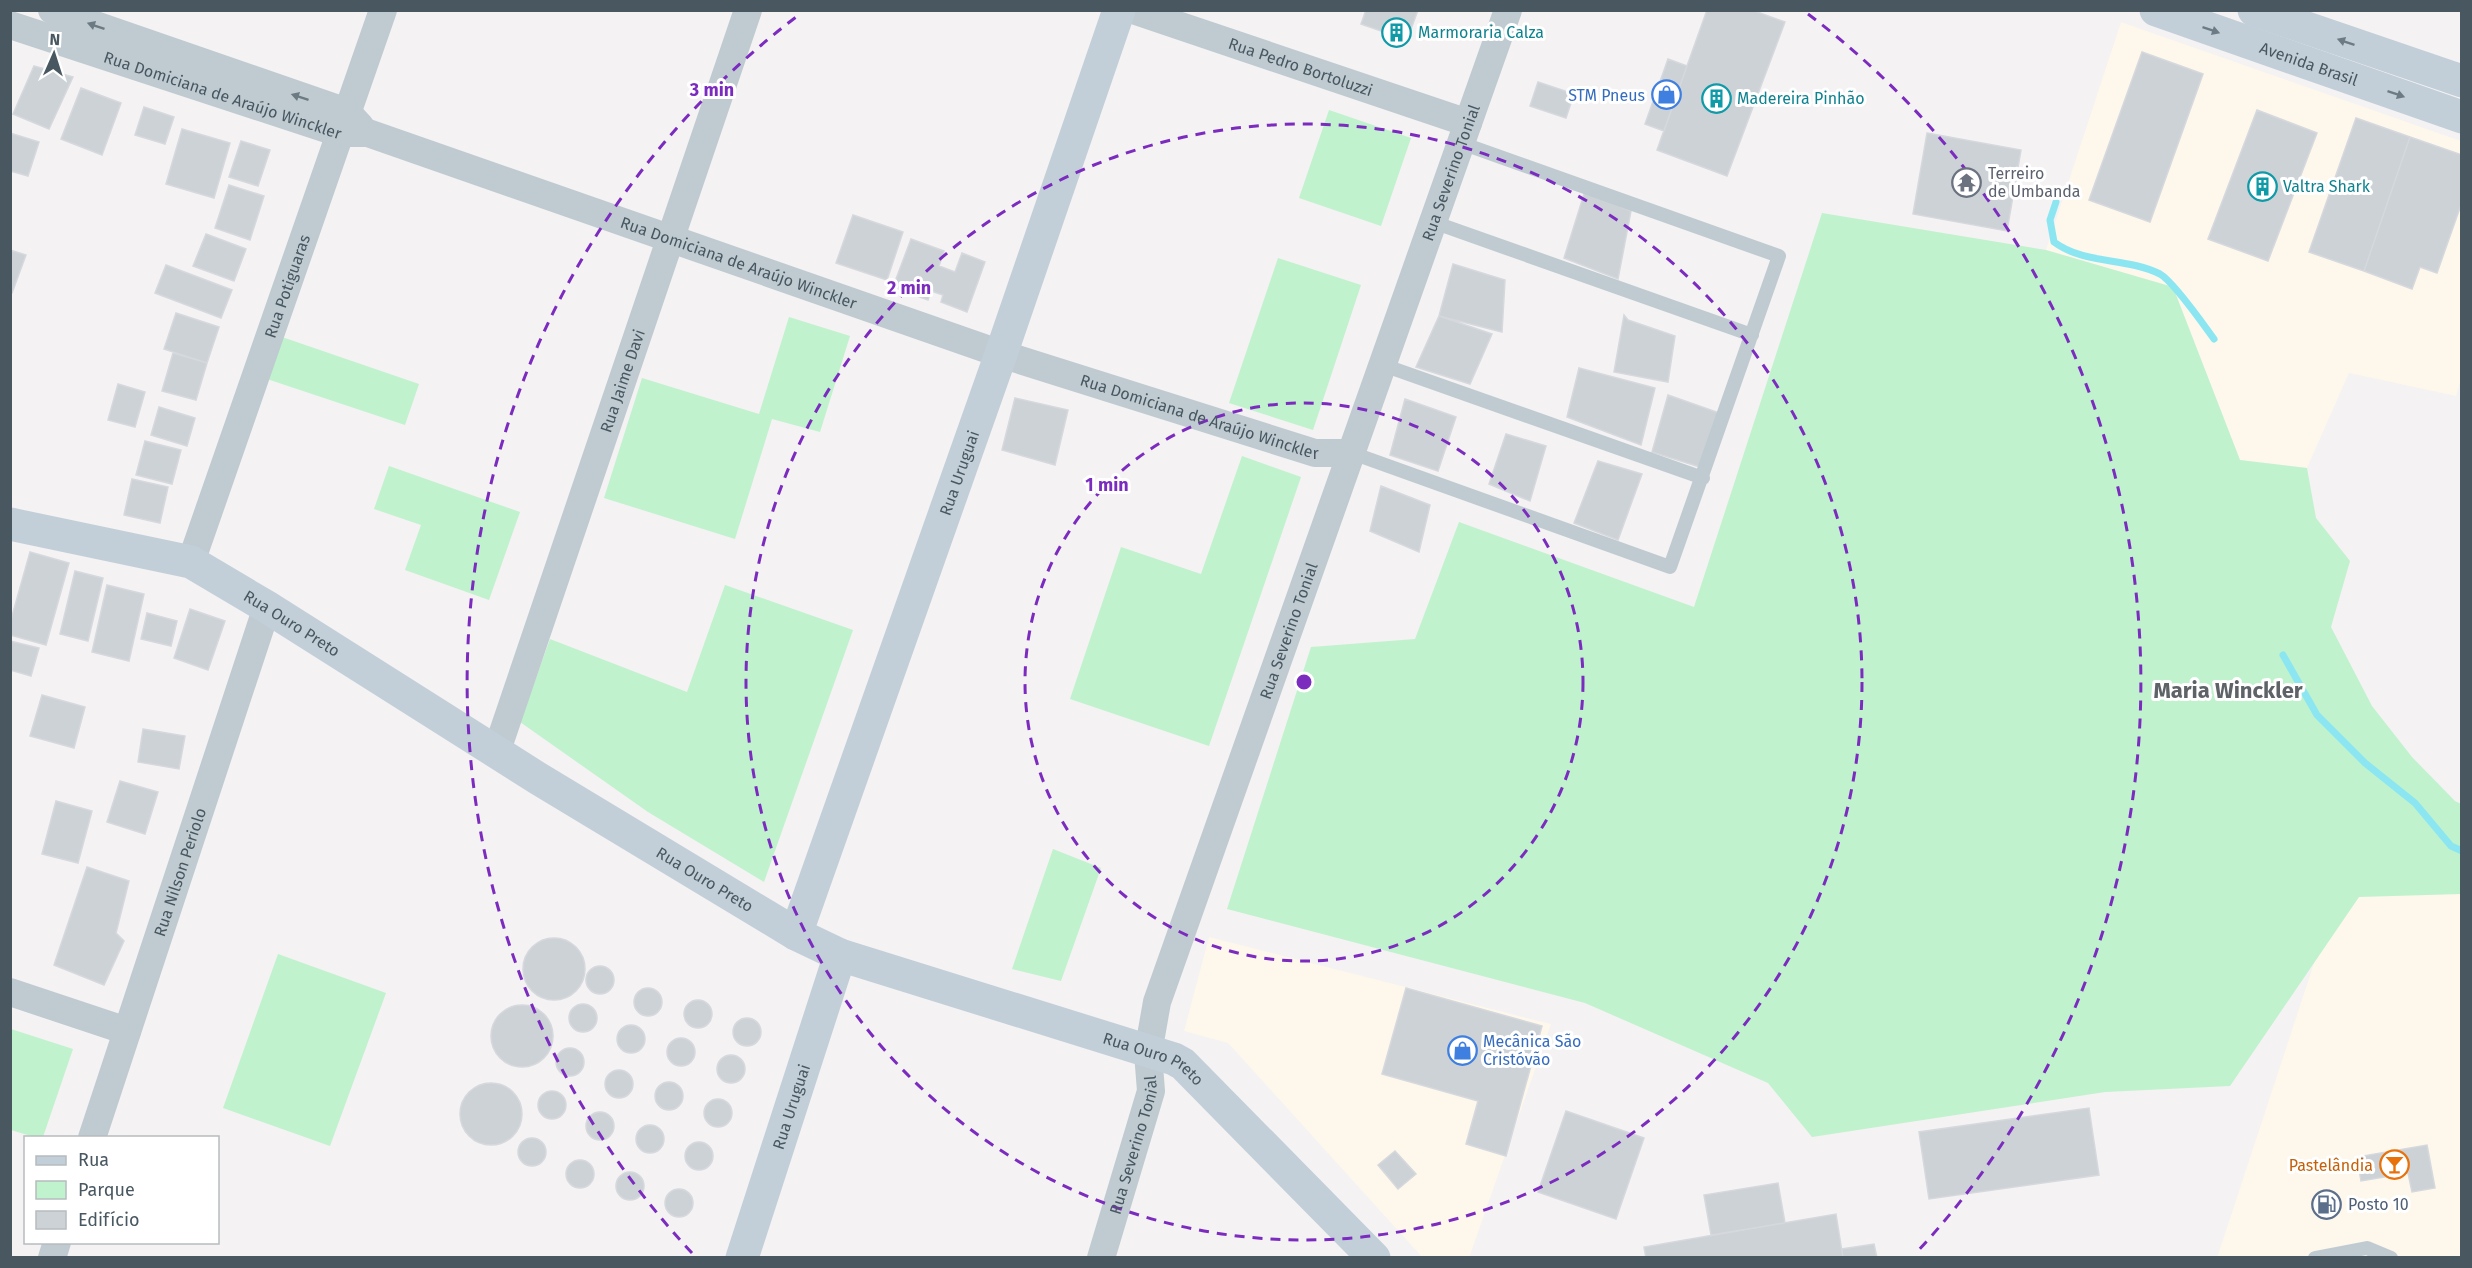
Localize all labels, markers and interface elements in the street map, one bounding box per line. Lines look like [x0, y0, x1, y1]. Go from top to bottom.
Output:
building icon: Marmoraria Calza [1381, 16, 1413, 48]
one-way arrow [87, 20, 105, 30]
place label: Marmoraria Calza [1418, 23, 1544, 42]
north arrow [24, 24, 84, 84]
one-way arrow [2203, 25, 2221, 35]
text: N [49, 30, 61, 49]
street label: Rua Pedro Bortoluzzi [1226, 33, 1375, 100]
one-way arrow [2337, 37, 2355, 46]
street label: Avenida Brasil [2257, 38, 2361, 90]
street label: Rua Domiciana de Araújo Winckler [102, 47, 345, 143]
text: 3 min [689, 79, 734, 101]
shop icon: STM Pneus [1650, 79, 1682, 111]
building icon: Madereira Pinhão [1700, 82, 1732, 114]
place label: STM Pneus [1568, 86, 1645, 105]
place label: Madereira Pinhão [1737, 89, 1865, 108]
one-way arrow [2387, 90, 2405, 99]
one-way arrow [291, 91, 309, 101]
street label: Rua Severino Tonial [1418, 102, 1483, 243]
place label: Terreiro de Umbanda [1988, 164, 2081, 201]
temple icon: Terreiro de Umbanda [1951, 166, 1983, 198]
building icon: Valtra Shark [2246, 170, 2278, 202]
place label: Valtra Shark [2283, 177, 2371, 196]
street label: Rua Domiciana de Araújo Winckler [618, 212, 860, 313]
street label: Rua Potiguaras [260, 232, 314, 340]
text: 2 min [887, 277, 931, 299]
street label: Rua Jaime Davi [596, 327, 649, 435]
street label: Rua Domiciana de Araújo Winckler [1078, 370, 1319, 463]
street label: Rua Uruguai [935, 428, 983, 518]
text: 1 min [1085, 474, 1129, 496]
street label: Rua Severino Tonial [1255, 560, 1321, 702]
street label: Rua Ouro Preto [240, 586, 344, 660]
centre of rings [1294, 672, 1314, 692]
district label: Maria Winckler [2153, 677, 2303, 704]
street label: Rua Nilson Periolo [150, 805, 210, 939]
street label: Rua Ouro Preto [653, 843, 757, 916]
street label: Rua Ouro Preto [1101, 1028, 1208, 1089]
place label: Mecânica São Cristóvão [1483, 1032, 1581, 1069]
shop icon: Mecânica São Cristóvão [1446, 1034, 1478, 1066]
street label: Rua Uruguai [768, 1062, 814, 1152]
street label: Rua Severino Tonial [1105, 1075, 1161, 1216]
legend [24, 1136, 219, 1244]
text: Rua [78, 1149, 109, 1171]
bar icon: Pastelândia [2378, 1149, 2410, 1181]
place label: Pastelândia [2289, 1156, 2373, 1175]
text: Parque [78, 1179, 135, 1201]
fuel station icon: Posto 10 [2311, 1188, 2343, 1220]
place label: Posto 10 [2348, 1195, 2409, 1214]
text: Edifício [78, 1209, 140, 1231]

